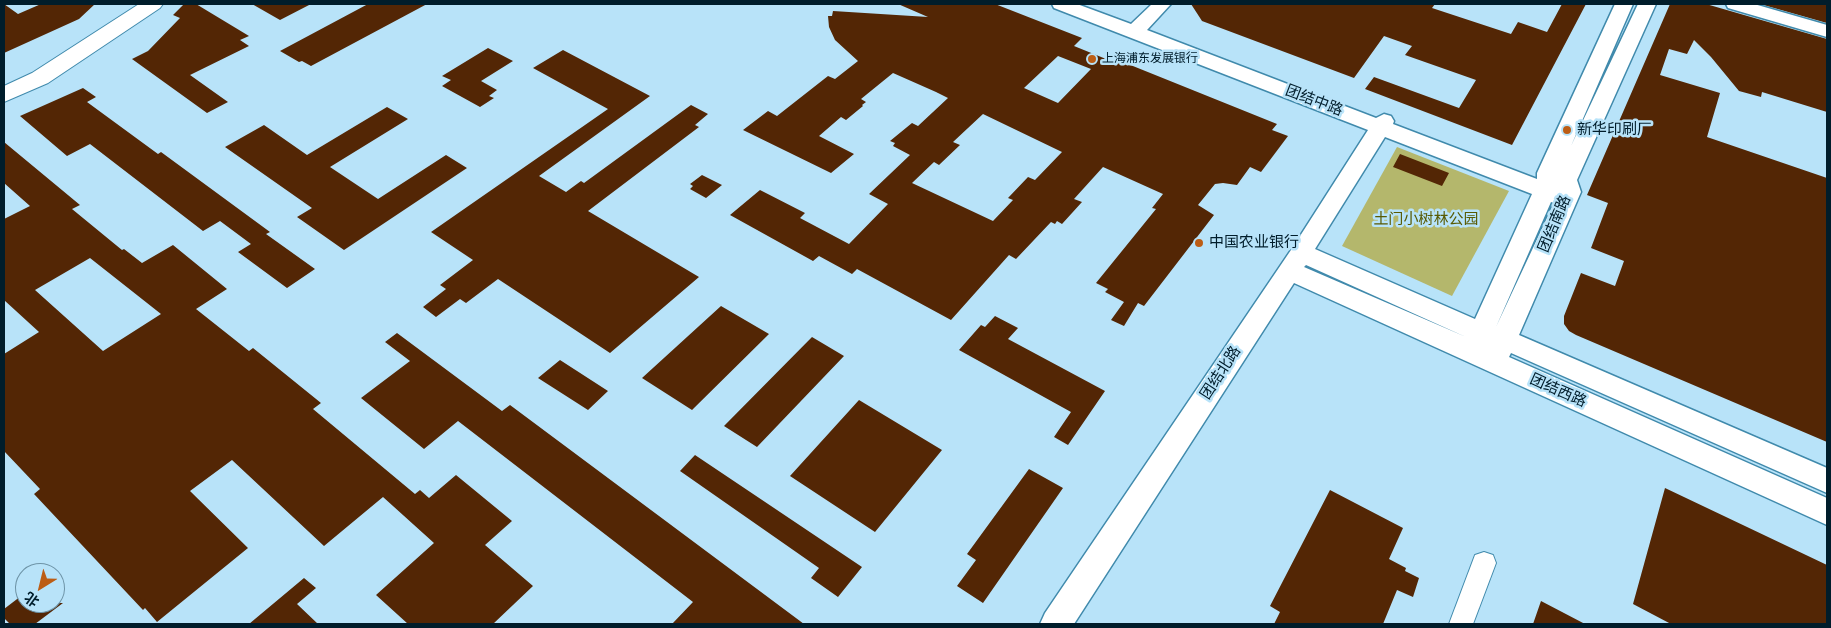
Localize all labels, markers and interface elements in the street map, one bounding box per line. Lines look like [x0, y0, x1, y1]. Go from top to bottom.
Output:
place label: 上海浦东发展银行 [1102, 52, 1198, 66]
marker: 上海浦东发展银行 [1086, 53, 1098, 65]
street label: 团结中路 [1283, 82, 1345, 120]
place label: 新华印刷厂 [1577, 121, 1652, 139]
marker: 新华印刷厂 [1561, 124, 1573, 136]
street label: 团结南路 [1535, 193, 1575, 255]
park label: 土门小树林公园 [1374, 211, 1478, 229]
place label: 中国农业银行 [1209, 234, 1299, 252]
marker: 中国农业银行 [1193, 237, 1205, 249]
street label: 团结北路 [1197, 343, 1245, 403]
street label: 团结西路 [1527, 371, 1589, 411]
north arrow [15, 563, 65, 613]
text: 北 [21, 588, 43, 611]

